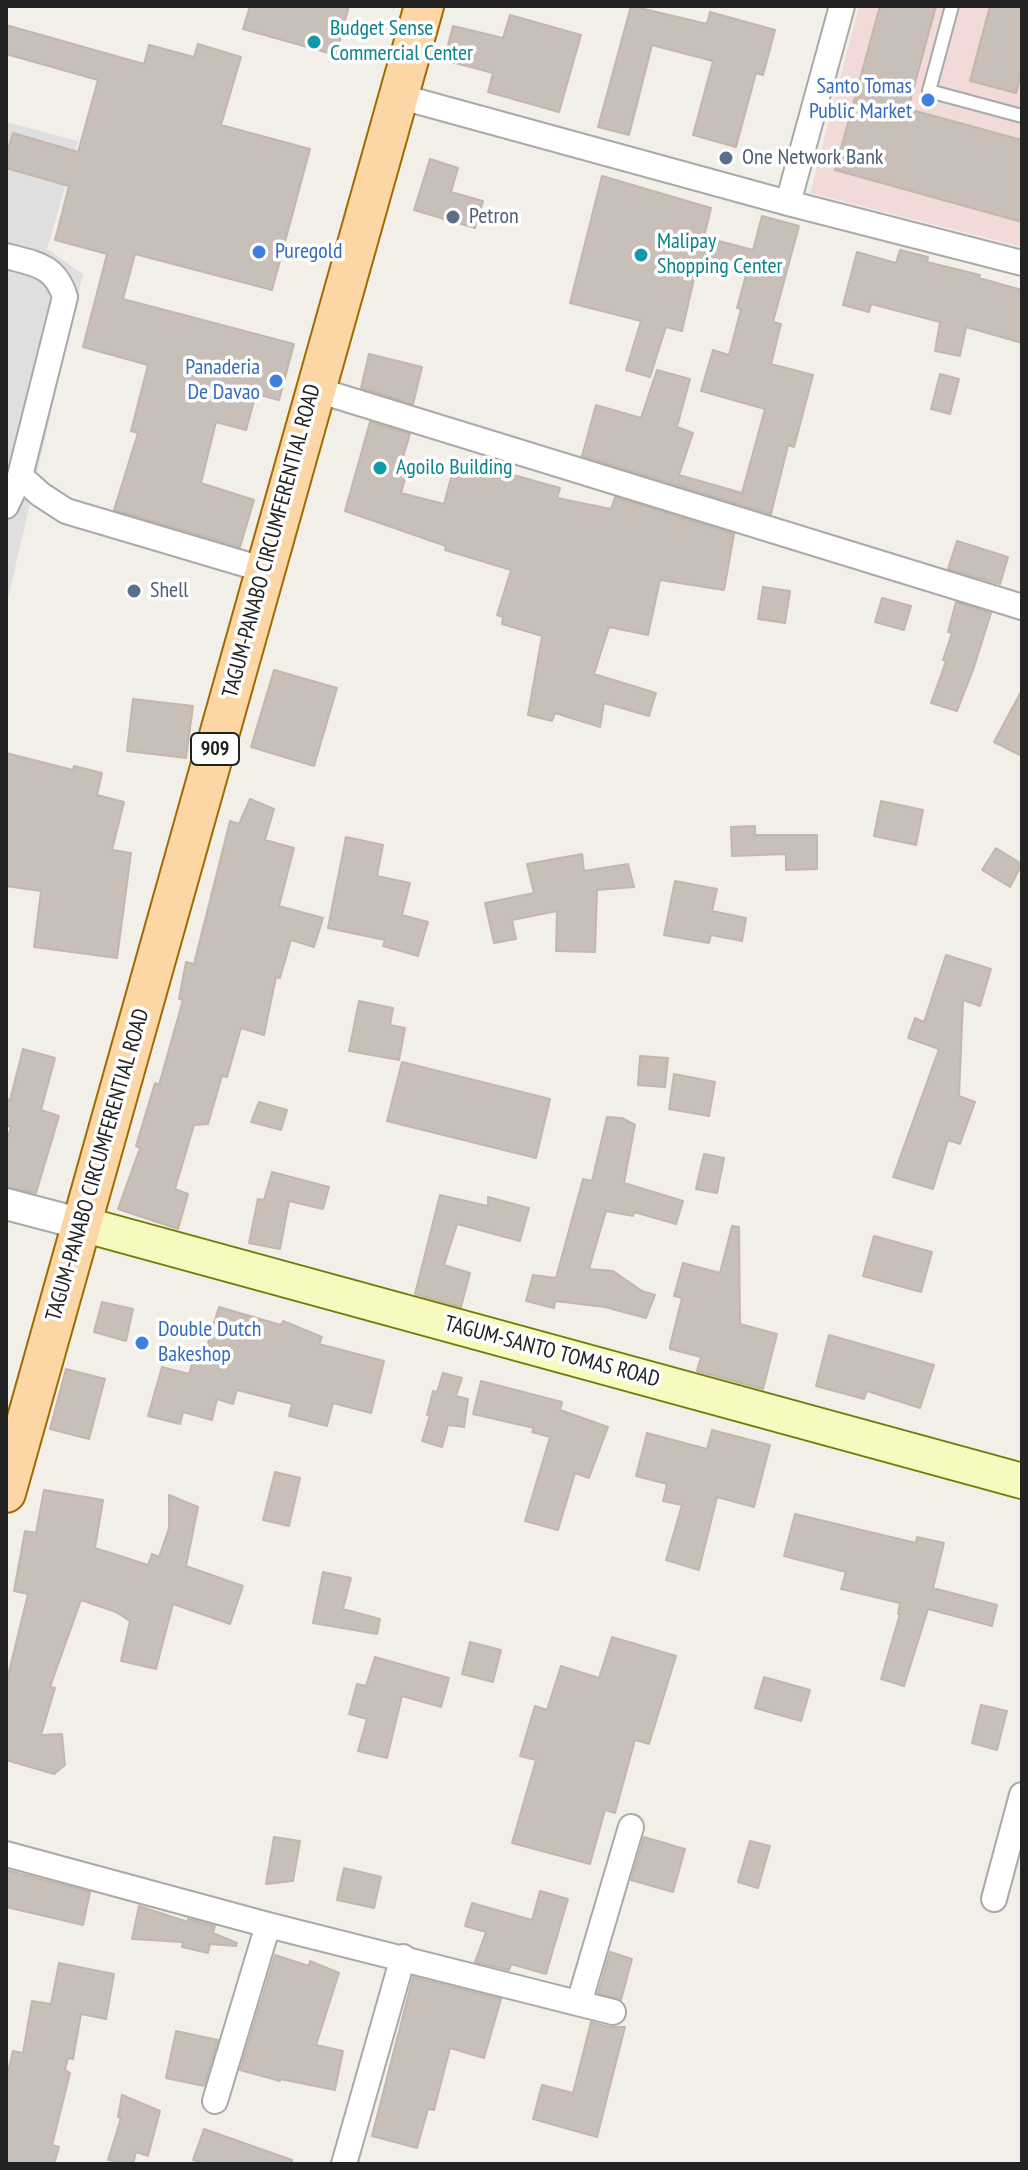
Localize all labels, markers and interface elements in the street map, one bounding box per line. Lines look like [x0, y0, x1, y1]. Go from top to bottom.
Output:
place label: Budget Sense Commercial Center [330, 16, 473, 68]
marker: Budget Sense Commercial Center [305, 33, 323, 51]
place label: Santo Tomas Public Market [809, 74, 912, 126]
marker: Santo Tomas Public Market [919, 91, 937, 109]
place label: One Network Bank [742, 145, 883, 171]
marker: One Network Bank [717, 149, 735, 167]
place label: Petron [469, 204, 519, 230]
marker: Petron [444, 208, 462, 226]
place label: Malipay Shopping Center [657, 229, 783, 280]
place label: Puregold [275, 239, 342, 265]
marker: Puregold [250, 243, 268, 261]
marker: Malipay Shopping Center [632, 246, 650, 264]
place label: Panaderia De Davao [185, 355, 260, 406]
marker: Panaderia De Davao [267, 372, 285, 390]
street label: TAGUM-PANABO CIRCUMFERENTIAL ROAD [217, 381, 327, 701]
place label: Agoilo Building [396, 455, 513, 481]
marker: Agoilo Building [371, 459, 389, 477]
place label: Shell [150, 578, 188, 604]
marker: Shell [125, 582, 143, 600]
road number: 909 [191, 733, 239, 765]
street label: TAGUM-PANABO CIRCUMFERENTIAL ROAD [41, 1006, 155, 1324]
street label: TAGUM-SANTO TOMAS ROAD [441, 1311, 663, 1393]
place label: Double Dutch Bakeshop [158, 1317, 262, 1368]
marker: Double Dutch Bakeshop [133, 1334, 151, 1352]

